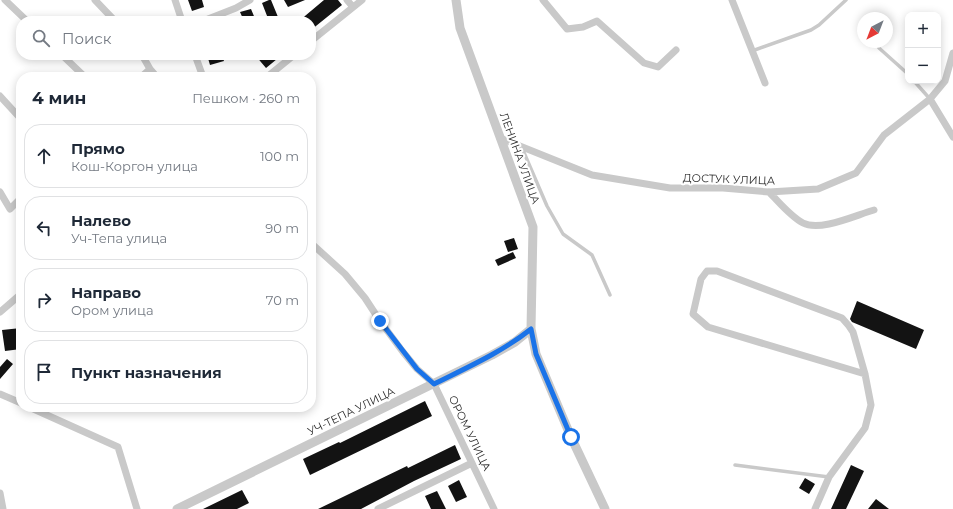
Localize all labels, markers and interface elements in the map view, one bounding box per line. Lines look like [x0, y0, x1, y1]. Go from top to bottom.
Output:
north arrow [857, 12, 893, 48]
map controls [905, 12, 941, 84]
button: + [905, 12, 941, 48]
search box [16, 16, 316, 60]
icon: search [30, 27, 52, 49]
text: Поиск [62, 29, 111, 48]
button: − [905, 48, 941, 84]
text: 4 мин [32, 88, 86, 108]
text: Пешком · 260 m [192, 90, 300, 106]
street label: ЛЕНИНА УЛИЦА [497, 110, 543, 206]
text: Прямо [71, 139, 125, 158]
icon: ahead [33, 145, 55, 167]
text: 100 m [260, 148, 299, 164]
text: Кош-Коргон улица [71, 158, 198, 174]
street label: ДОСТУК УЛИЦА [683, 170, 776, 188]
text: Налево [71, 211, 131, 230]
icon: left [33, 217, 55, 239]
text: 90 m [265, 220, 299, 236]
text: Уч-Тепа улица [71, 230, 167, 246]
text: Направо [71, 283, 141, 302]
icon: right [33, 289, 55, 311]
text: 70 m [266, 292, 299, 308]
text: Ором улица [71, 302, 154, 318]
route end [371, 312, 389, 330]
icon: arrive [33, 361, 55, 383]
text: Пункт назначения [71, 363, 222, 382]
street label: УЧ-ТЕПА УЛИЦА [305, 383, 398, 438]
street label: ОРОМ УЛИЦА [446, 393, 495, 474]
route start [562, 428, 580, 446]

